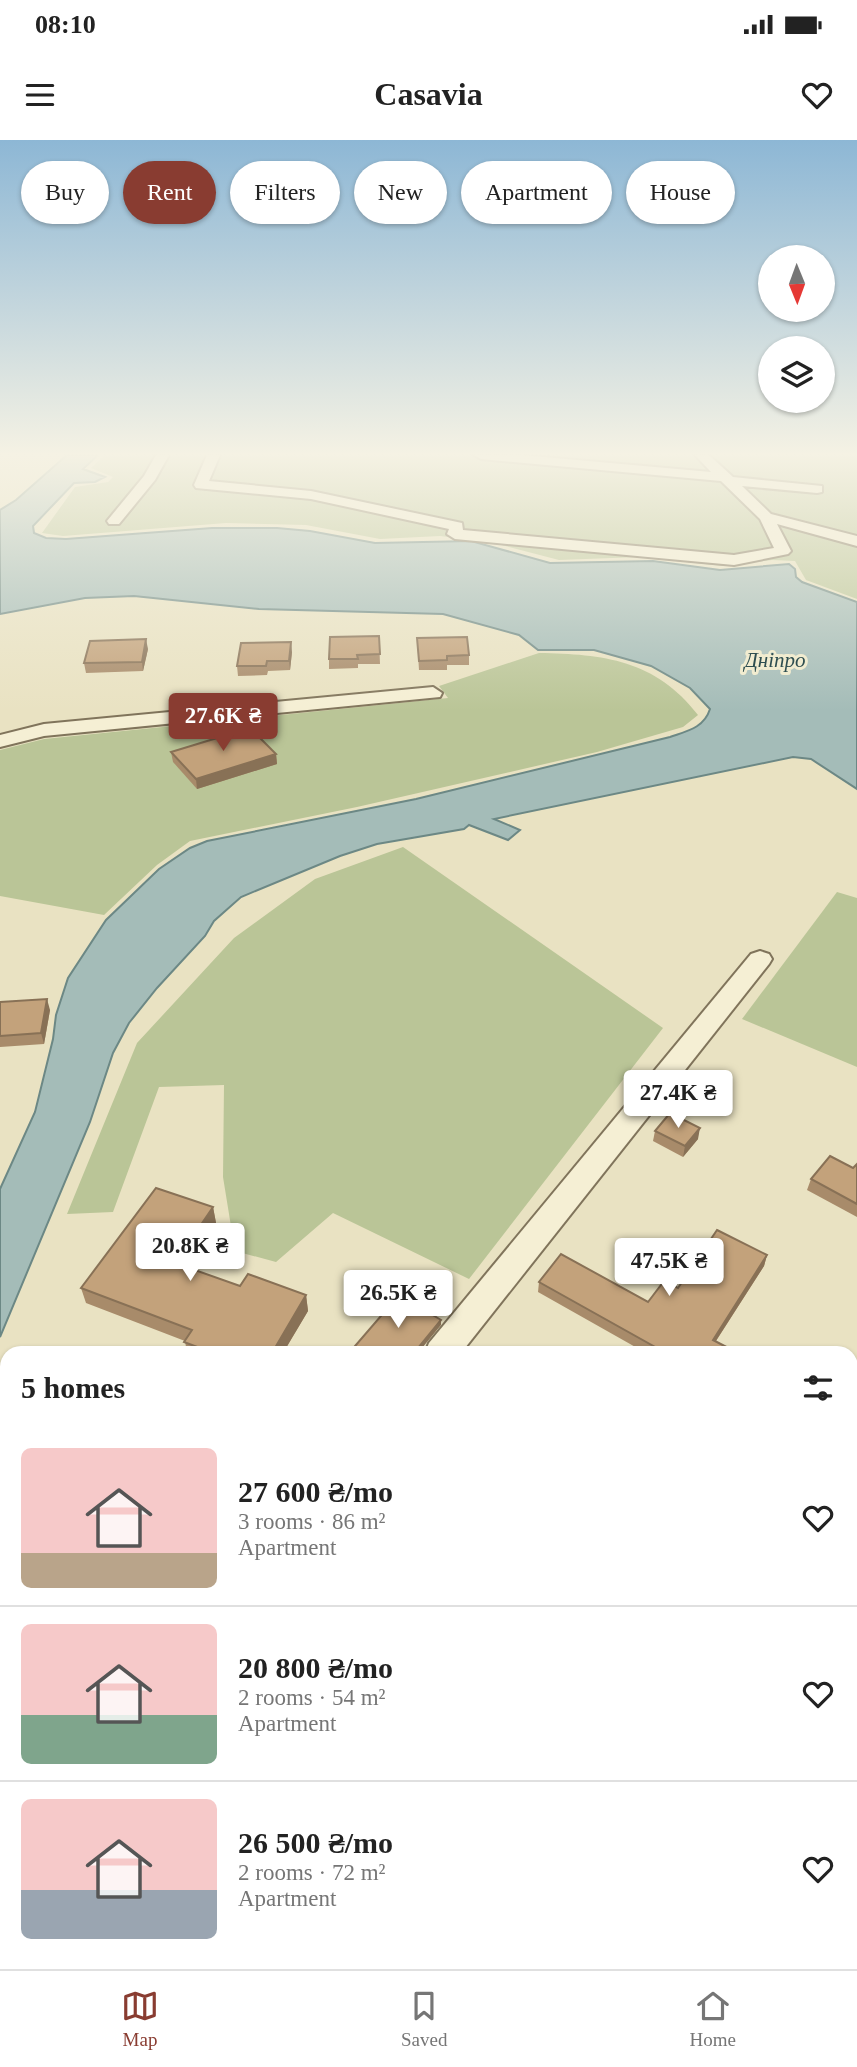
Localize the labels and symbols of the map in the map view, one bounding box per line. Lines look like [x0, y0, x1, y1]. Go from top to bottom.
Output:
north arrow [758, 245, 835, 322]
water label: Дніпро [742, 648, 806, 672]
pin: 27.6K ₴ [158, 694, 288, 753]
pin: 27.4K ₴ [613, 1070, 743, 1130]
pin: 20.8K ₴ [125, 1224, 255, 1283]
pin: 47.5K ₴ [604, 1238, 734, 1298]
pin: 26.5K ₴ [333, 1270, 463, 1330]

